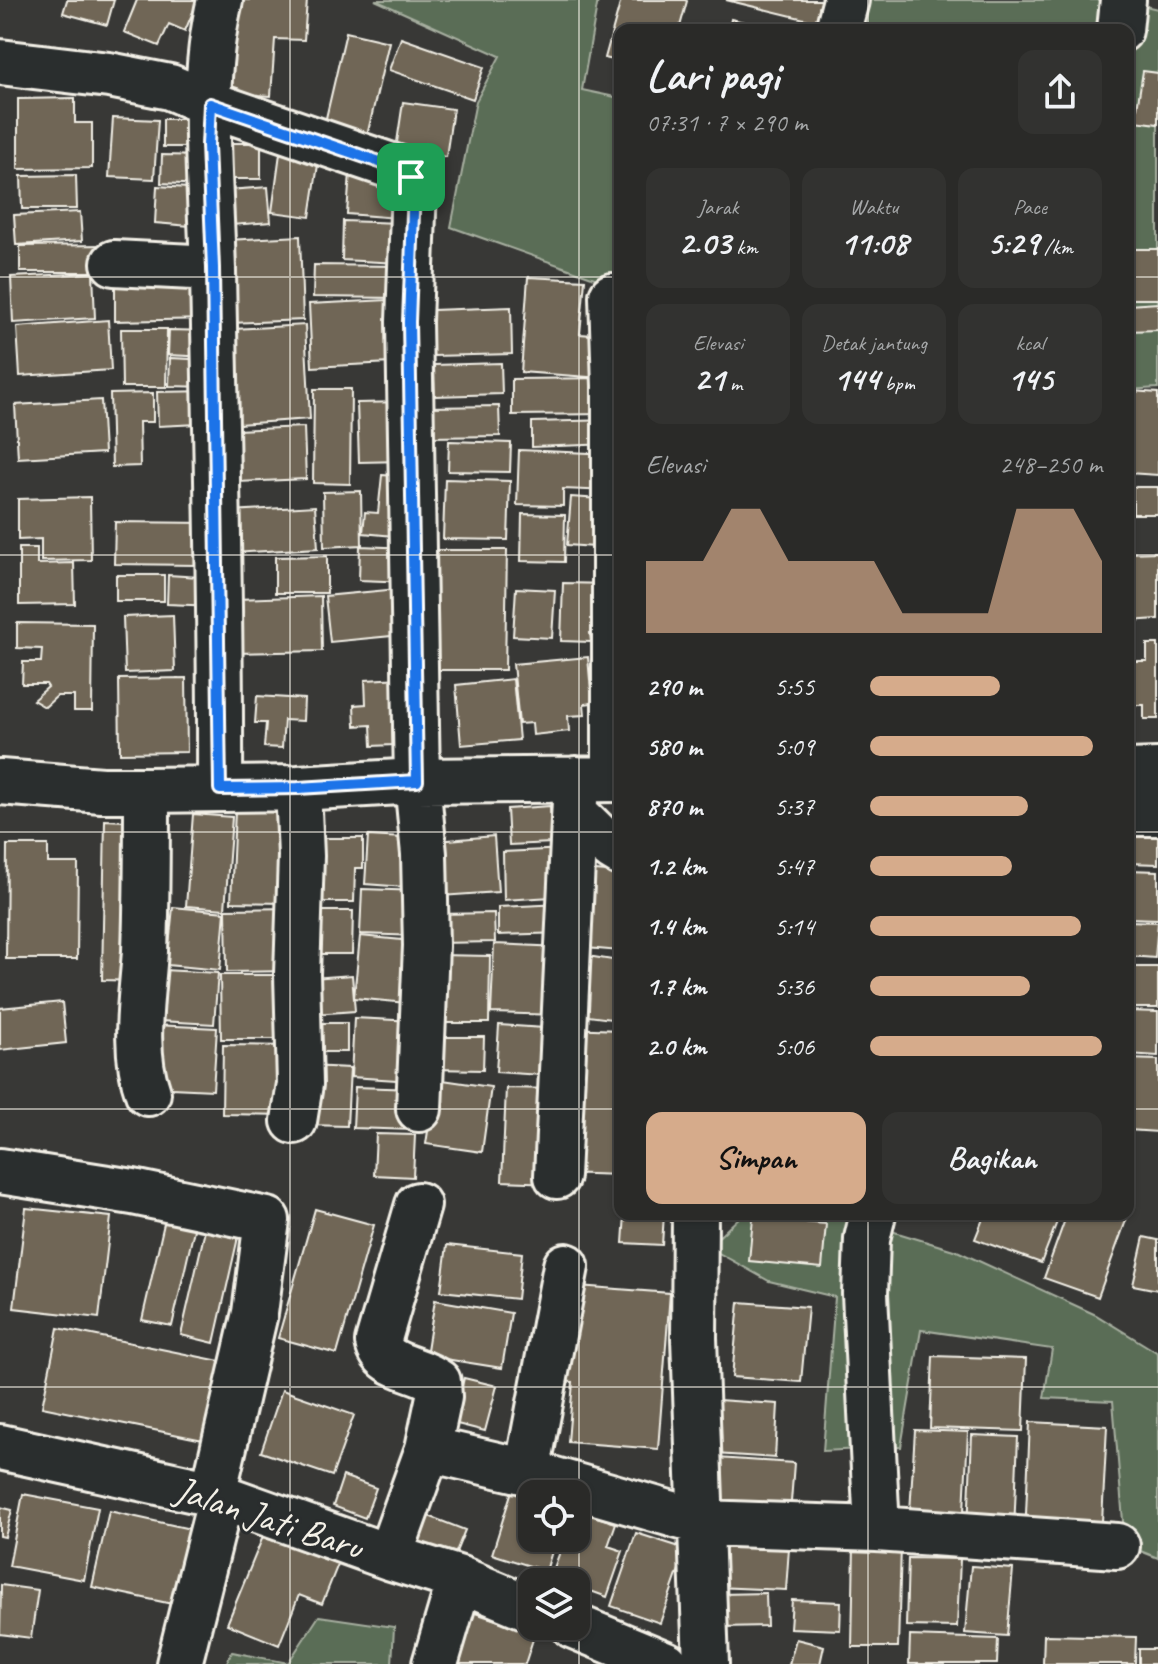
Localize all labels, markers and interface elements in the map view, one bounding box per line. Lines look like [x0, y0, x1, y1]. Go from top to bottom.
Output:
text: Lari pagi [646, 48, 779, 103]
button: share [1018, 50, 1102, 134]
text: 07:31 · 7 × 290 m [646, 106, 807, 139]
pin [377, 143, 445, 211]
icon: arrive [389, 155, 433, 199]
text: Jarak [698, 193, 738, 221]
text: Waktu [850, 193, 898, 221]
text: Pace [1013, 193, 1047, 221]
text: 2.03 [678, 221, 731, 264]
text: 11:08 [840, 221, 908, 264]
text: 5:29 [987, 221, 1039, 264]
text: km [731, 233, 758, 261]
text: /km [1039, 233, 1073, 261]
text: Elevasi [693, 329, 743, 357]
text: Detak jantung [821, 329, 927, 357]
text: kcal [1015, 329, 1045, 357]
text: 21 [694, 357, 724, 400]
text: 144 [833, 357, 879, 400]
text: 145 [1007, 357, 1053, 400]
text: m [724, 369, 742, 397]
text: bpm [879, 369, 915, 397]
text: Elevasi [646, 448, 705, 481]
text: 248–250 m [999, 448, 1102, 481]
text: 290 m [646, 670, 702, 703]
text: 5:55 [774, 670, 814, 703]
text: 580 m [646, 730, 702, 763]
text: 5:09 [774, 730, 814, 763]
text: 870 m [646, 790, 702, 823]
text: 5:37 [774, 790, 814, 823]
text: 1.2 km [646, 850, 706, 883]
text: 5:47 [774, 850, 814, 883]
text: 1.4 km [646, 910, 706, 943]
text: 5:14 [774, 910, 814, 943]
text: 1.7 km [646, 970, 706, 1003]
text: 5:36 [774, 970, 814, 1003]
text: 2.0 km [646, 1030, 706, 1063]
text: 5:06 [774, 1030, 814, 1063]
button: Simpan [646, 1112, 866, 1204]
button: Bagikan [882, 1112, 1102, 1204]
street label: Jalan Jati Baru [167, 1465, 371, 1571]
map controls [518, 1480, 590, 1640]
button: locate [518, 1480, 590, 1552]
button: layers [518, 1568, 590, 1640]

